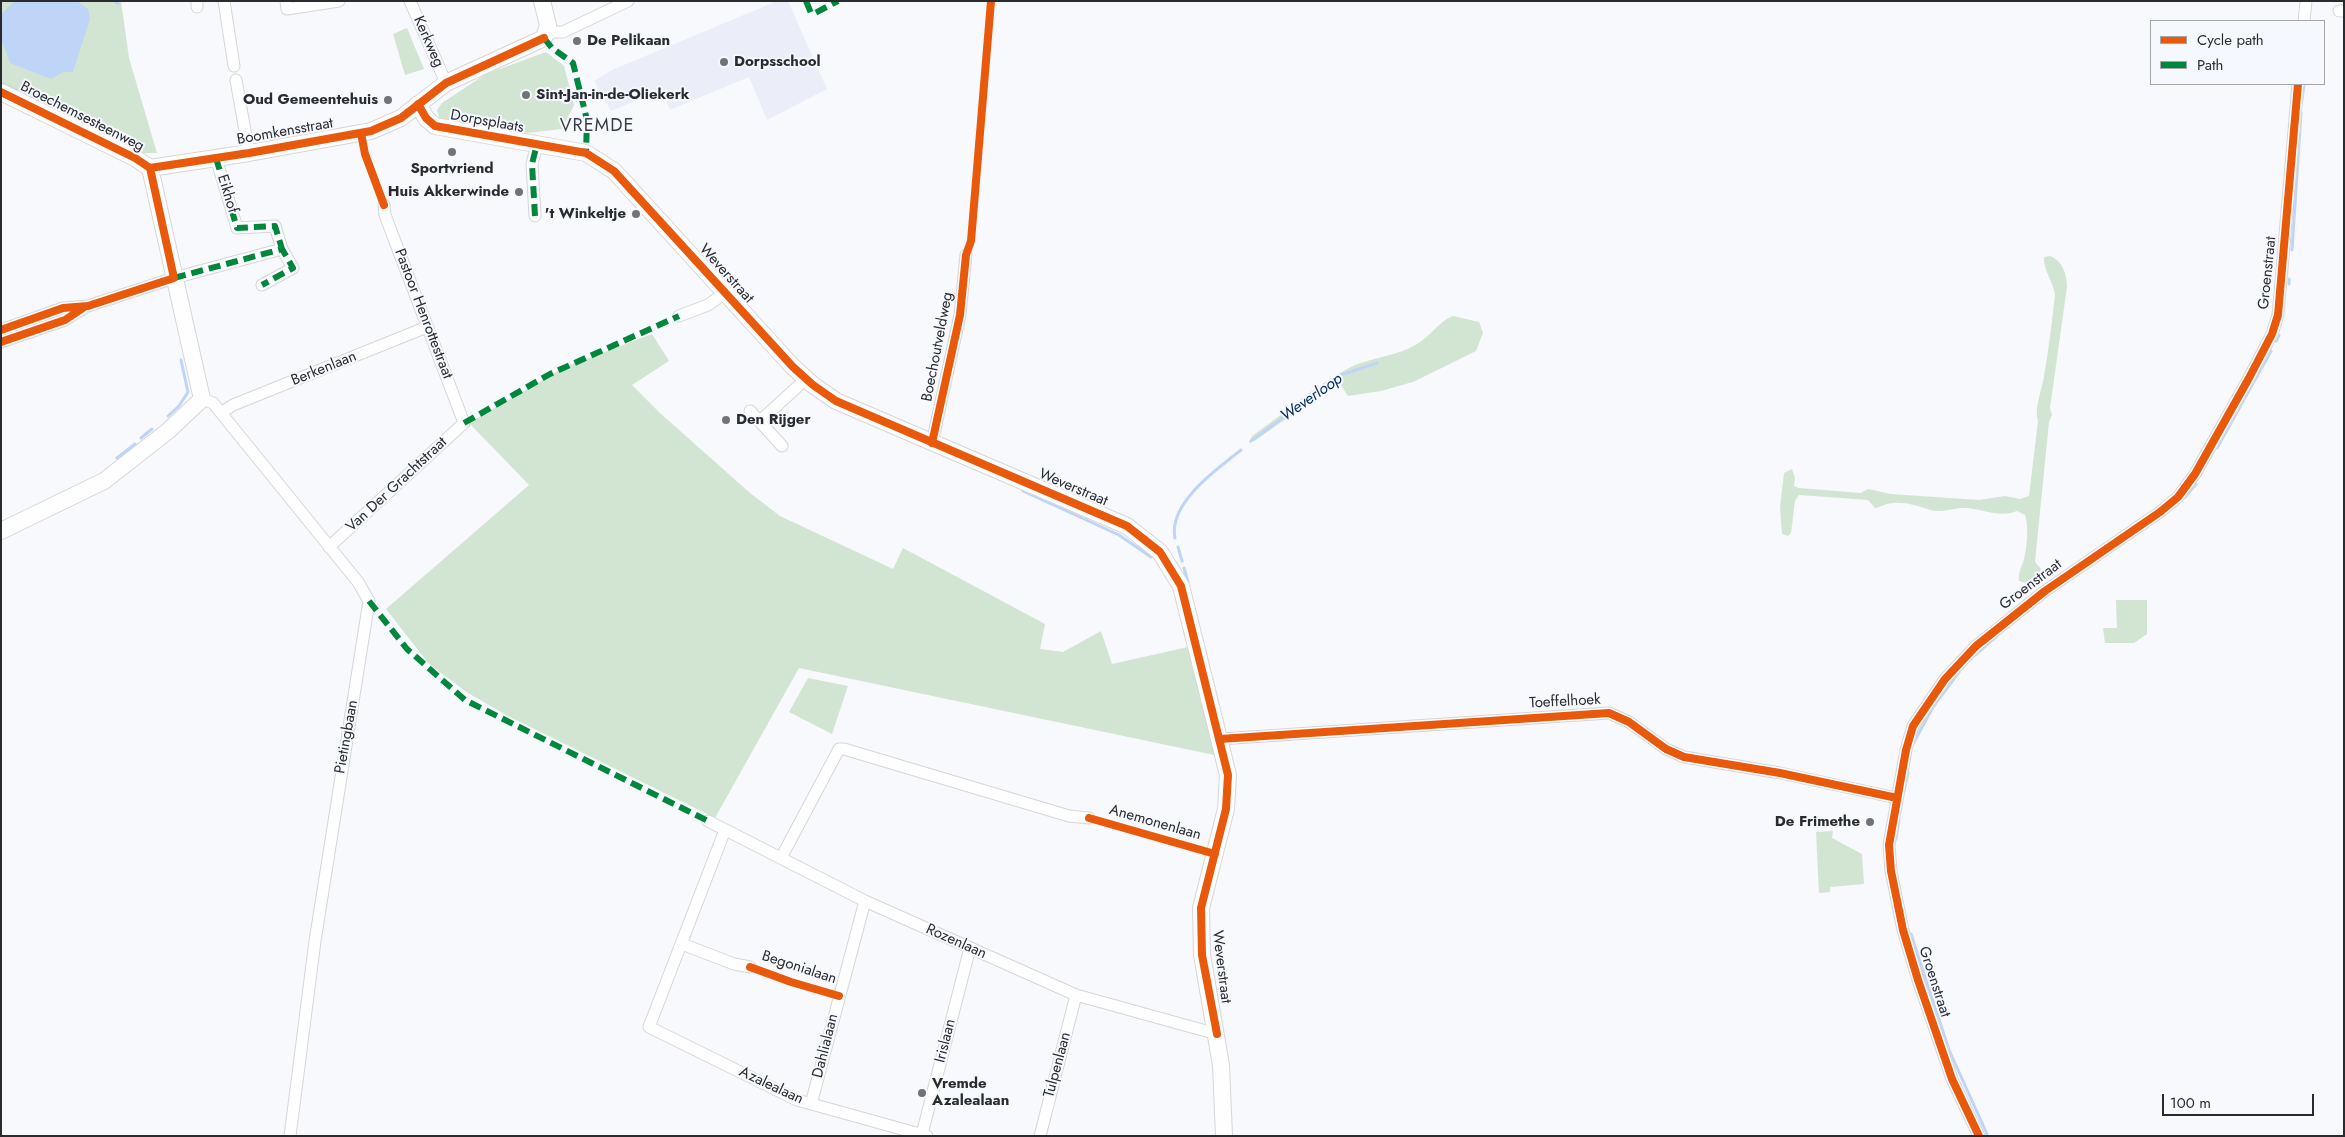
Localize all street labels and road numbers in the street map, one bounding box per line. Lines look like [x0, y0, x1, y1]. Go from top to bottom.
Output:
street label: Kerkweg [409, 14, 447, 70]
street label: Broechemsesteenweg [17, 78, 147, 156]
street label: Dorpsplaats [449, 107, 525, 137]
street label: Boomkensstraat [236, 115, 334, 149]
street label: Eikhof [213, 173, 241, 215]
street label: Groenstraat [2255, 236, 2281, 310]
street label: Weverstraat [695, 241, 757, 307]
street label: Pastoor Henrottestraat [390, 246, 456, 382]
street label: Boechoutveldweg [919, 291, 957, 403]
street label: Berkenlaan [289, 348, 359, 390]
street label: Van Der Grachtstraat [343, 434, 451, 536]
street label: Weverstraat [1036, 465, 1110, 511]
street label: Groenstraat [1996, 556, 2066, 614]
street label: Toeffelhoek [1529, 691, 1601, 713]
street label: Pietingbaan [332, 699, 362, 775]
street label: Anemonenlaan [1107, 801, 1203, 845]
street label: Rozenlaan [923, 921, 989, 963]
street label: Weverstraat [1208, 930, 1234, 1004]
street label: Groenstraat [1914, 944, 1954, 1020]
street label: Begonialaan [759, 947, 839, 989]
street label: Dahlialaan [809, 1012, 843, 1080]
street label: Irislaan [932, 1017, 960, 1065]
street label: Tulpenlaan [1041, 1030, 1075, 1100]
street label: Azalealaan [736, 1063, 806, 1109]

